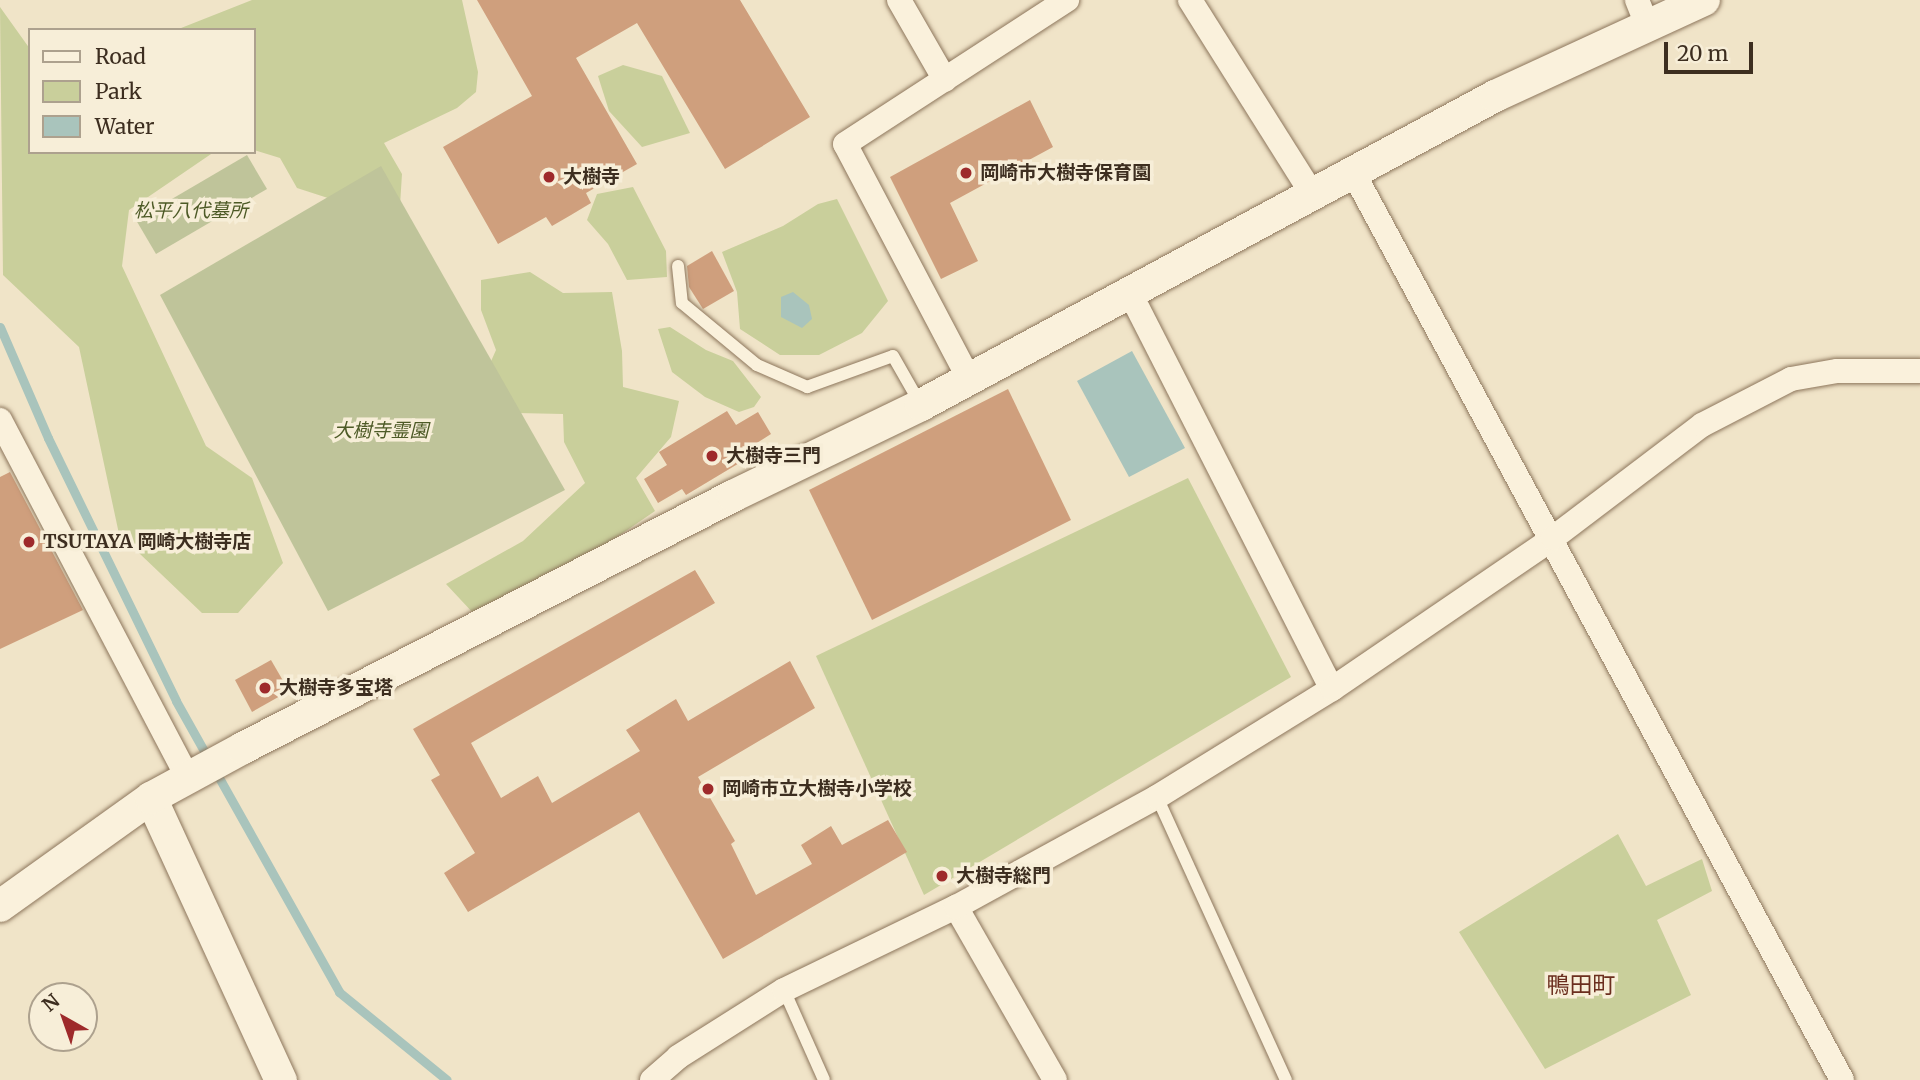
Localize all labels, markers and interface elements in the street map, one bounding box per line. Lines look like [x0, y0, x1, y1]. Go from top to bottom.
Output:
legend [28, 28, 256, 154]
scale bar [1668, 28, 1757, 72]
text: 20 m [1677, 40, 1728, 67]
text: Road [95, 43, 146, 70]
text: Park [95, 78, 142, 105]
text: Water [95, 113, 154, 140]
place label: 岡崎市大樹寺保育園 [980, 162, 1151, 184]
marker: 岡崎市大樹寺保育園 [958, 165, 974, 181]
place label: 大樹寺 [563, 166, 620, 188]
marker: 大樹寺 [541, 169, 557, 185]
park label: 松平八代墓所 [134, 200, 248, 222]
park label: 大樹寺霊園 [334, 420, 428, 442]
place label: 大樹寺三門 [726, 445, 821, 467]
marker: 大樹寺三門 [704, 448, 720, 464]
place label: TSUTAYA 岡崎大樹寺店 [43, 531, 251, 553]
marker: TSUTAYA 岡崎大樹寺店 [21, 534, 37, 550]
place label: 大樹寺多宝塔 [279, 677, 393, 699]
marker: 大樹寺多宝塔 [257, 680, 273, 696]
place label: 岡崎市立大樹寺小学校 [722, 778, 912, 800]
marker: 岡崎市立大樹寺小学校 [700, 781, 716, 797]
place label: 大樹寺総門 [956, 865, 1051, 887]
marker: 大樹寺総門 [934, 868, 950, 884]
district label: 鴨田町 [1547, 971, 1615, 999]
north arrow [28, 982, 98, 1052]
text: N [37, 988, 64, 1016]

